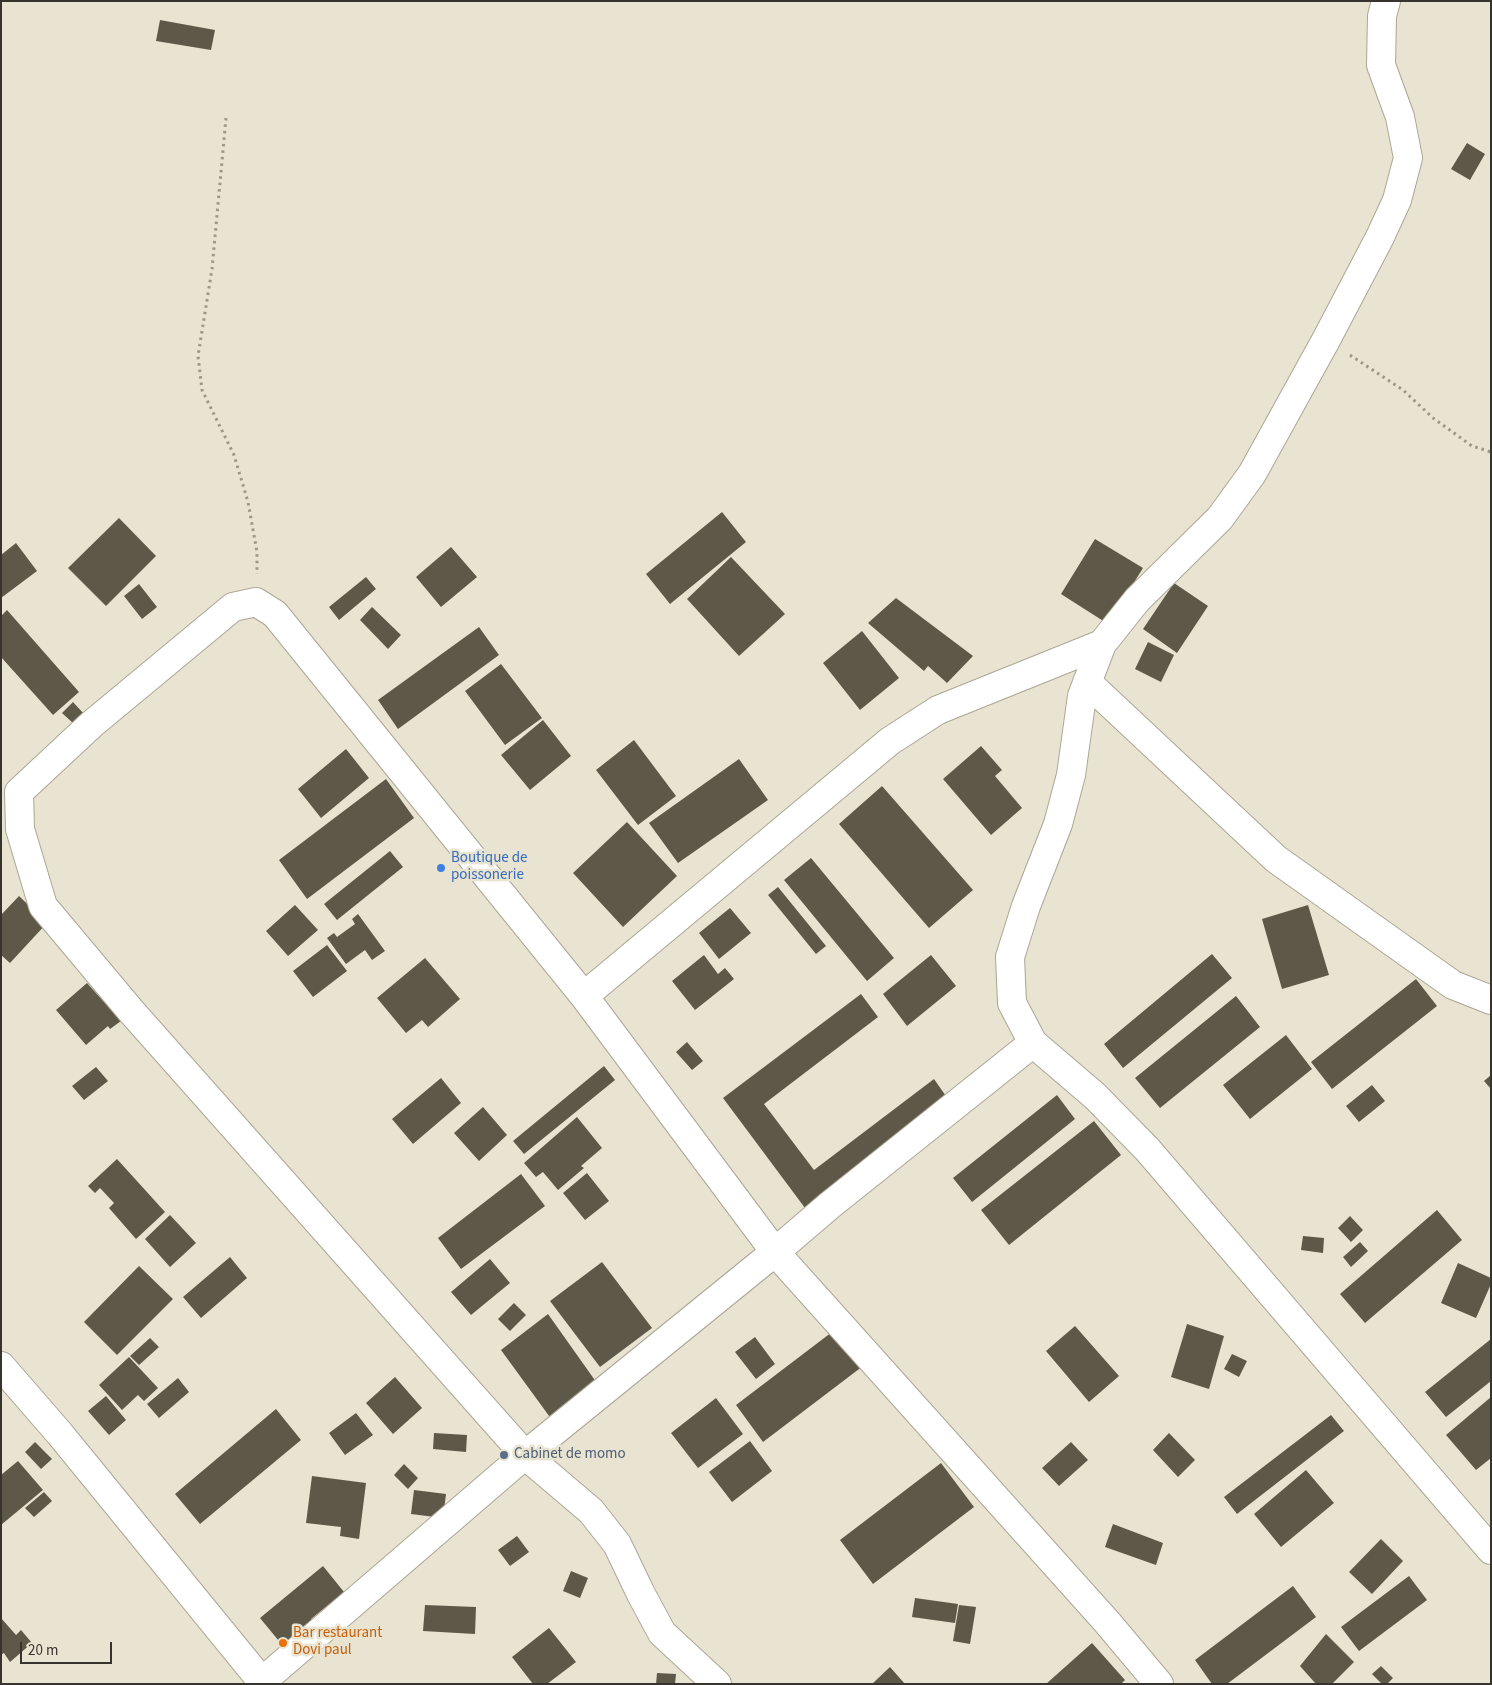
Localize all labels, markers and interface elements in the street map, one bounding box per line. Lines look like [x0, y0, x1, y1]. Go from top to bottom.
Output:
place label: Boutique de poissonerie [451, 850, 528, 885]
marker: Boutique de poissonerie [435, 862, 447, 874]
place label: Cabinet de momo [514, 1446, 626, 1464]
marker: Cabinet de momo [498, 1449, 510, 1461]
place label: Bar restaurant Dovi paul [293, 1625, 382, 1660]
scale bar [22, 1632, 115, 1664]
marker: Bar restaurant Dovi paul [277, 1637, 289, 1649]
text: 20 m [28, 1640, 58, 1661]

